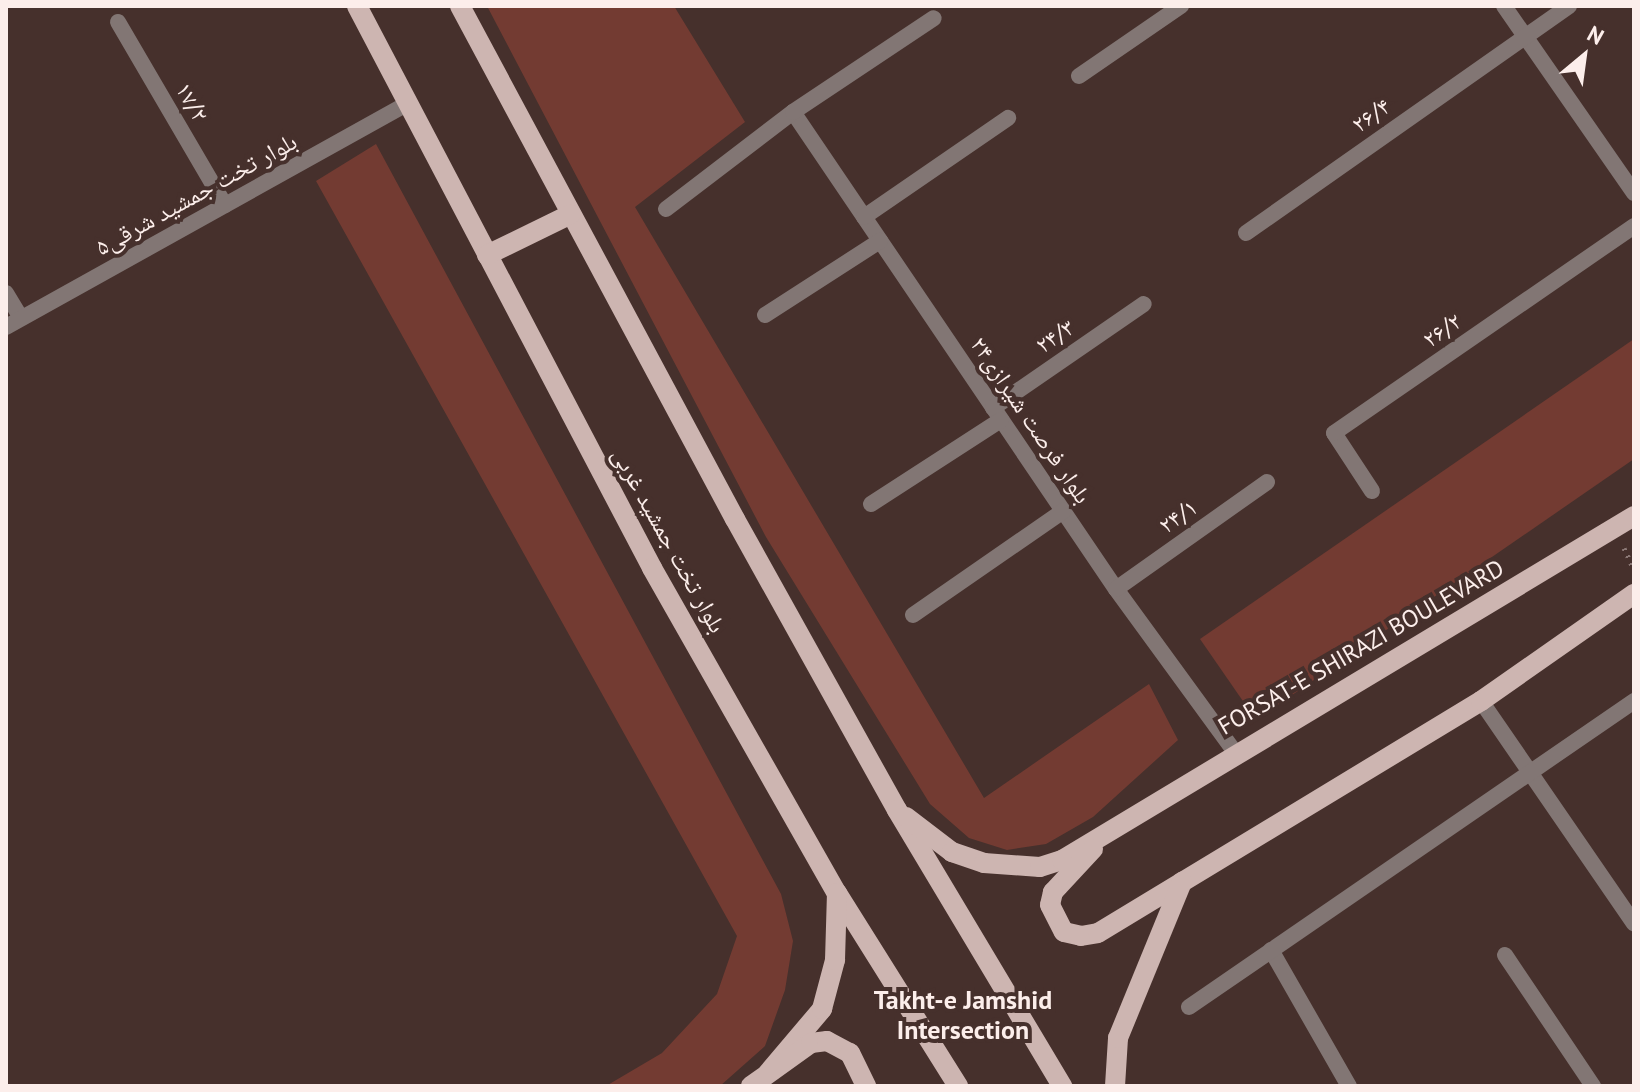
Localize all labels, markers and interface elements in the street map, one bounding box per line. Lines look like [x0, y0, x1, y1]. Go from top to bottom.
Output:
north arrow [1544, 16, 1624, 96]
text: N [1583, 19, 1609, 51]
street label: ۱۷/۲ [169, 77, 215, 127]
street label: ۲۶/۴ [1346, 91, 1396, 139]
street label: بلوار تخت جمشید شرقی۵ [90, 127, 302, 261]
street label: ۲۶/۲ [1417, 306, 1467, 354]
street label: ۲۴/۳ [1030, 313, 1080, 359]
street label: بلوار فرصت شیرازی۲۴ [964, 331, 1098, 509]
street label: بلوار تخت جمشید غربی [606, 442, 732, 638]
street label: ۲۴/۱ [1153, 492, 1203, 540]
street label: FORSAT-E SHIRAZI BOULEVARD [1213, 553, 1509, 741]
district label: Takht-e Jamshid Intersection [874, 984, 1052, 1046]

